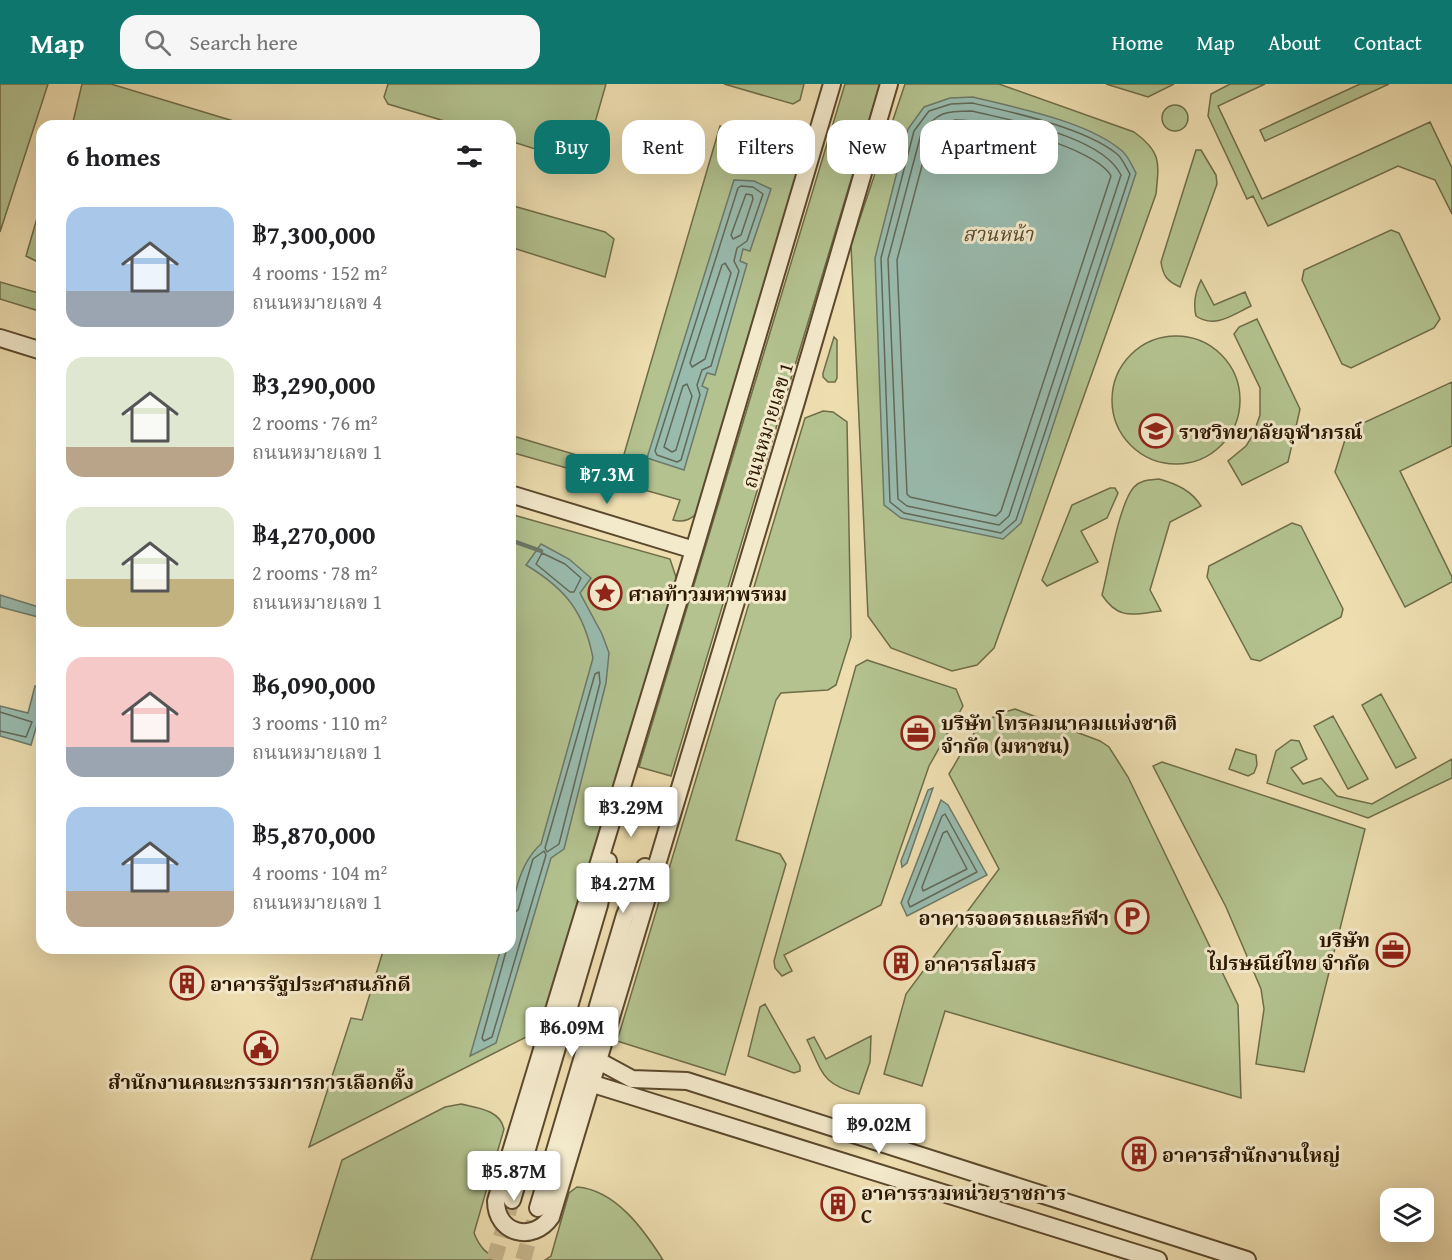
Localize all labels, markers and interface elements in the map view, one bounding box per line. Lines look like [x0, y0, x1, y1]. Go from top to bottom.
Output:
search box [120, 15, 540, 69]
text: Map [30, 22, 84, 63]
icon: search [141, 26, 174, 59]
text: Search here [189, 26, 298, 58]
text: Home [1112, 27, 1163, 58]
text: Map [1196, 27, 1235, 58]
text: About [1268, 27, 1321, 58]
text: Contact [1354, 27, 1422, 58]
chip: Buy [534, 120, 610, 174]
chip: Rent [622, 120, 705, 174]
chip: Filters [717, 120, 815, 174]
chip: New [827, 120, 908, 174]
chip: Apartment [920, 120, 1058, 174]
text: 6 homes [66, 137, 161, 176]
icon: filters [453, 140, 486, 173]
text: ฿7,300,000 [252, 215, 376, 254]
park label: สวนหน้า [963, 219, 1034, 248]
icon: home [114, 231, 186, 303]
text: 4 rooms · 152 m² [252, 258, 387, 287]
text: ถนนหมายเลข 4 [252, 287, 382, 316]
street label: ถนนหมายเลข 1 [734, 359, 800, 491]
text: ฿3,290,000 [252, 365, 376, 404]
icon: home [114, 381, 186, 453]
text: 2 rooms · 76 m² [252, 408, 378, 437]
school or university icon: ราชวิทยาลัยจุฬาภรณ์ [1138, 413, 1174, 449]
place label: ราชวิทยาลัยจุฬาภรณ์ [1179, 417, 1363, 446]
text: ถนนหมายเลข 1 [252, 437, 382, 466]
pin: ฿7.3M [565, 454, 649, 505]
text: ฿7.3M [580, 459, 634, 488]
text: ฿4,270,000 [252, 515, 376, 554]
icon: home [114, 531, 186, 603]
text: 2 rooms · 78 m² [252, 558, 378, 587]
place icon: ศาลท้าวมหาพรหม [587, 575, 623, 611]
place label: ศาลท้าวมหาพรหม [628, 579, 787, 608]
text: ถนนหมายเลข 1 [252, 587, 382, 616]
text: ฿6,090,000 [252, 665, 376, 704]
icon: home [114, 681, 186, 753]
text: 3 rooms · 110 m² [252, 708, 387, 737]
place label: บริษัท โทรคมนาคมแห่งชาติ จำกัด (มหาชน) [941, 708, 1177, 760]
office icon: บริษัท โทรคมนาคมแห่งชาติ จำกัด (มหาชน) [900, 715, 936, 751]
text: ถนนหมายเลข 1 [252, 737, 382, 766]
pin: ฿3.29M [582, 787, 680, 838]
text: ฿3.29M [598, 792, 664, 821]
text: ฿5,870,000 [252, 815, 376, 854]
icon: home [114, 831, 186, 903]
text: 4 rooms · 104 m² [252, 858, 387, 887]
pin: ฿4.27M [574, 863, 672, 914]
text: ฿4.27M [590, 868, 656, 897]
text: ถนนหมายเลข 1 [252, 887, 382, 916]
parking icon: อาคารจอดรถและกีฬา [1114, 899, 1150, 935]
place label: อาคารจอดรถและกีฬา [919, 903, 1109, 932]
place label: บริษัท ไปรษณีย์ไทย จำกัด [1207, 925, 1370, 977]
office icon: บริษัท ไปรษณีย์ไทย จำกัด [1375, 932, 1411, 968]
building icon: อาคารสโมสร [883, 945, 919, 981]
place label: อาคารสโมสร [924, 949, 1037, 978]
building icon: อาคารรัฐประศาสนภักดี [169, 965, 205, 1001]
place label: อาคารรัฐประศาสนภักดี [210, 969, 411, 998]
pin: ฿6.09M [523, 1007, 621, 1058]
text: ฿6.09M [539, 1012, 605, 1041]
public building icon: สำนักงานคณะกรรมการการเลือกตั้ง [243, 1030, 279, 1066]
place label: สำนักงานคณะกรรมการการเลือกตั้ง [108, 1067, 414, 1096]
pin: ฿9.02M [830, 1104, 928, 1155]
text: ฿9.02M [846, 1109, 912, 1138]
building icon: อาคารสำนักงานใหญ่ [1121, 1136, 1157, 1172]
place label: อาคารสำนักงานใหญ่ [1162, 1140, 1340, 1169]
pin: ฿5.87M [465, 1151, 563, 1202]
text: ฿5.87M [481, 1156, 547, 1185]
place label: อาคารรวมหน่วยราชการ C [861, 1178, 1066, 1230]
building icon: อาคารรวมหน่วยราชการ C [820, 1186, 856, 1222]
map controls [1380, 1188, 1434, 1242]
button: layers [1380, 1188, 1434, 1242]

